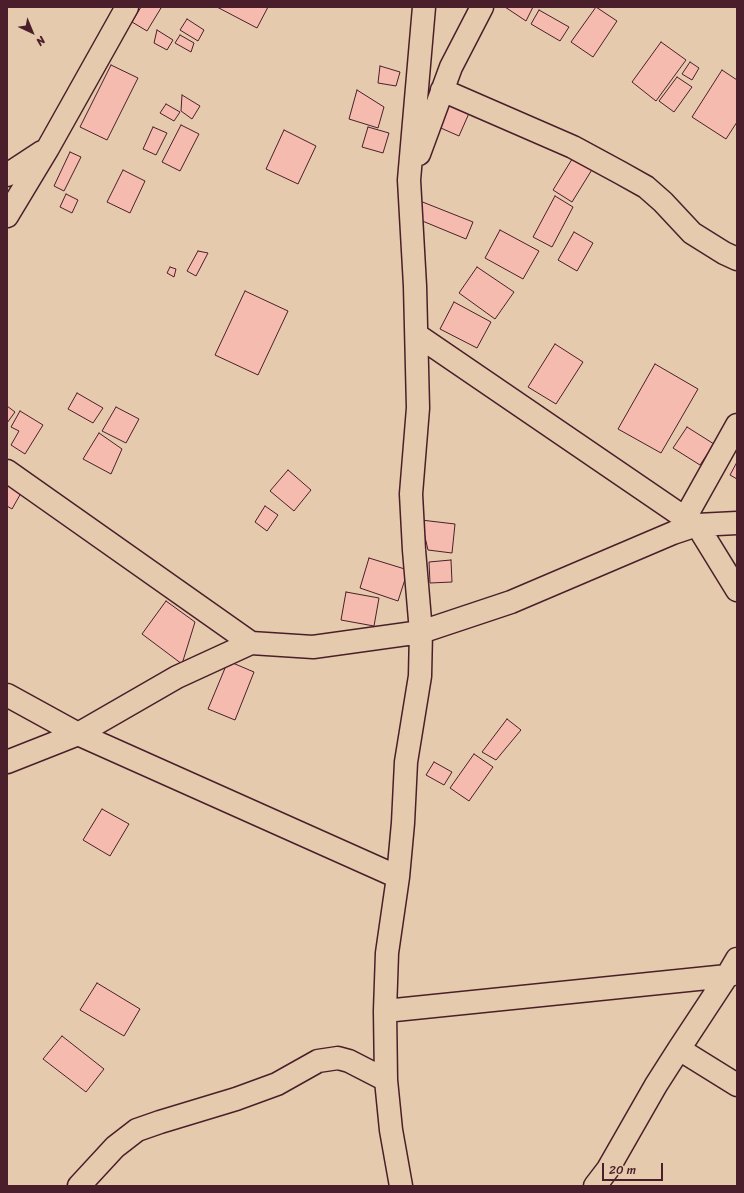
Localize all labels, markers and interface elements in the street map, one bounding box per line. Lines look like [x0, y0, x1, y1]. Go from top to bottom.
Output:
north arrow [12, 12, 52, 52]
text: N [31, 32, 50, 50]
scale bar [604, 1155, 665, 1181]
text: 20 m [609, 1159, 636, 1181]

